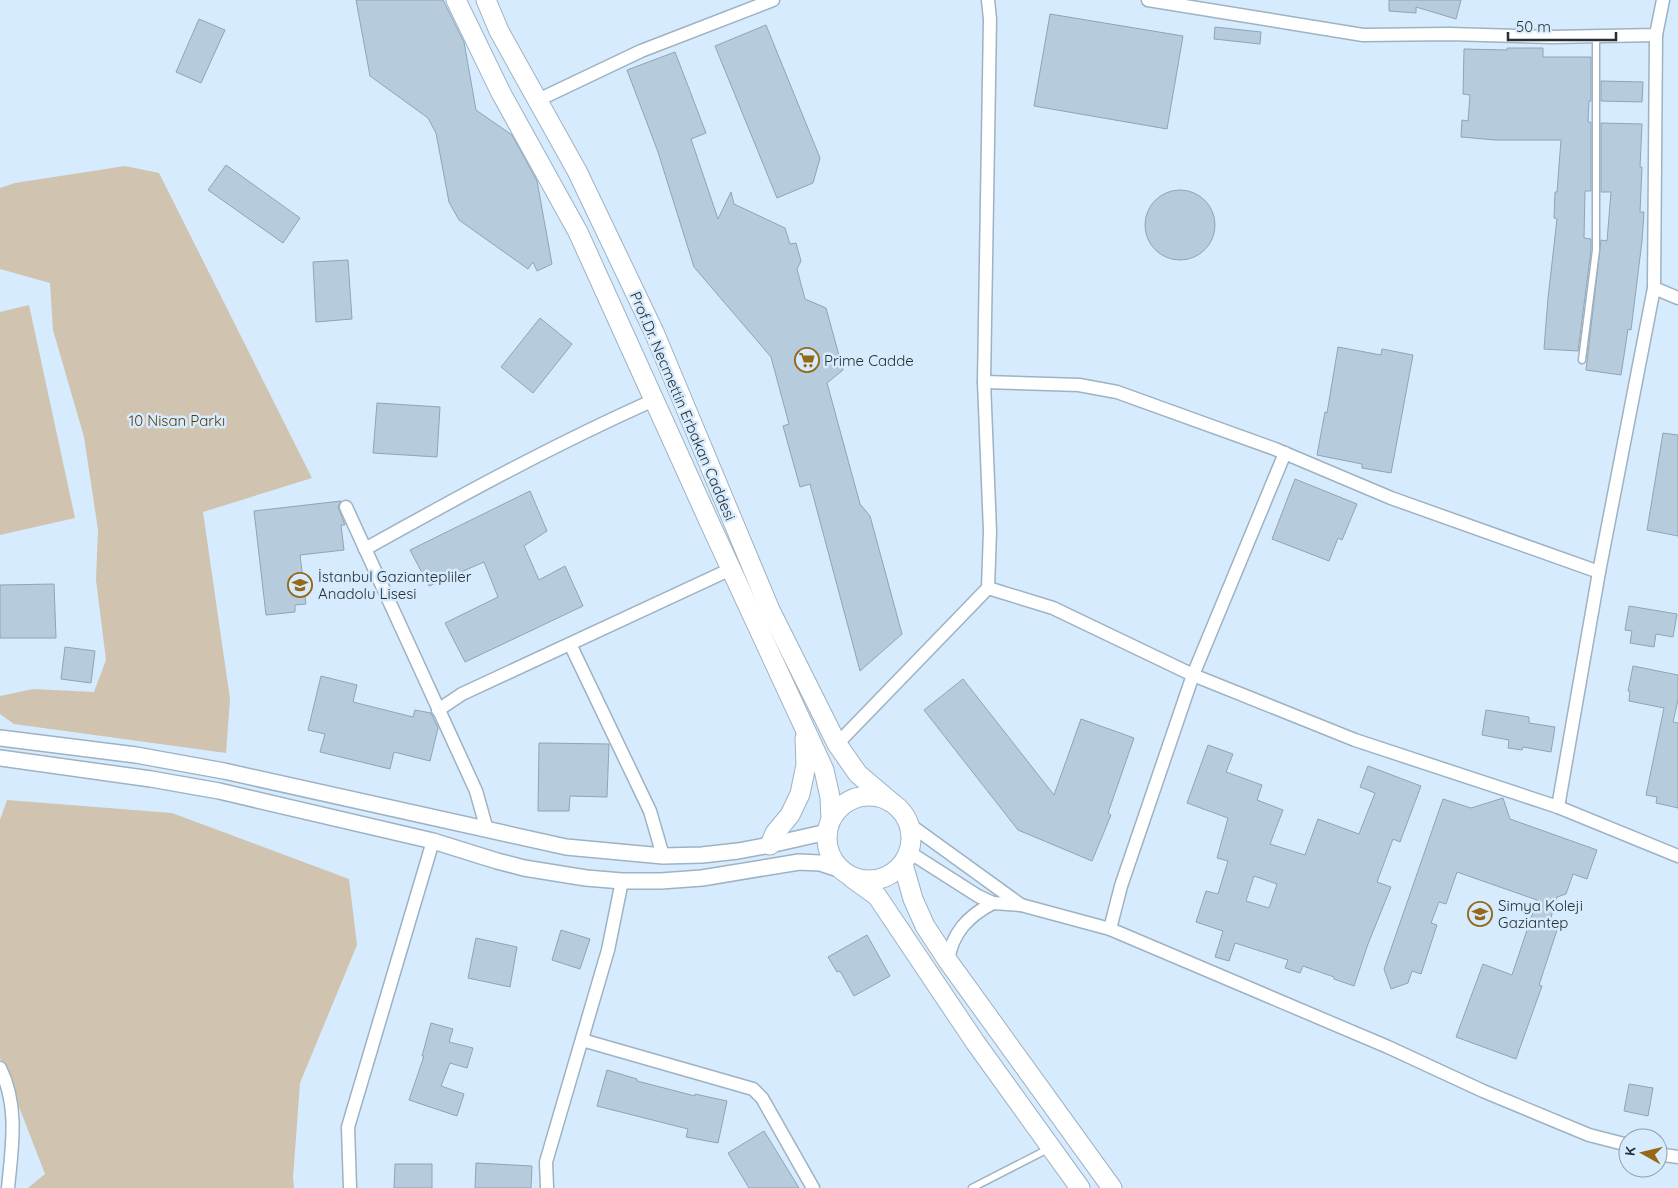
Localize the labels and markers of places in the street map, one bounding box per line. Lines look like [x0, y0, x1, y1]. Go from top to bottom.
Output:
supermarket icon: Prime Cadde [794, 347, 820, 373]
place label: Prime Cadde [824, 351, 914, 370]
place label: İstanbul Gaziantepliler Anadolu Lisesi [318, 567, 472, 603]
school or university icon: İstanbul Gaziantepliler Anadolu Lisesi [287, 572, 313, 598]
place label: Simya Koleji Gaziantep [1498, 896, 1583, 932]
school or university icon: Simya Koleji Gaziantep [1467, 901, 1493, 927]

